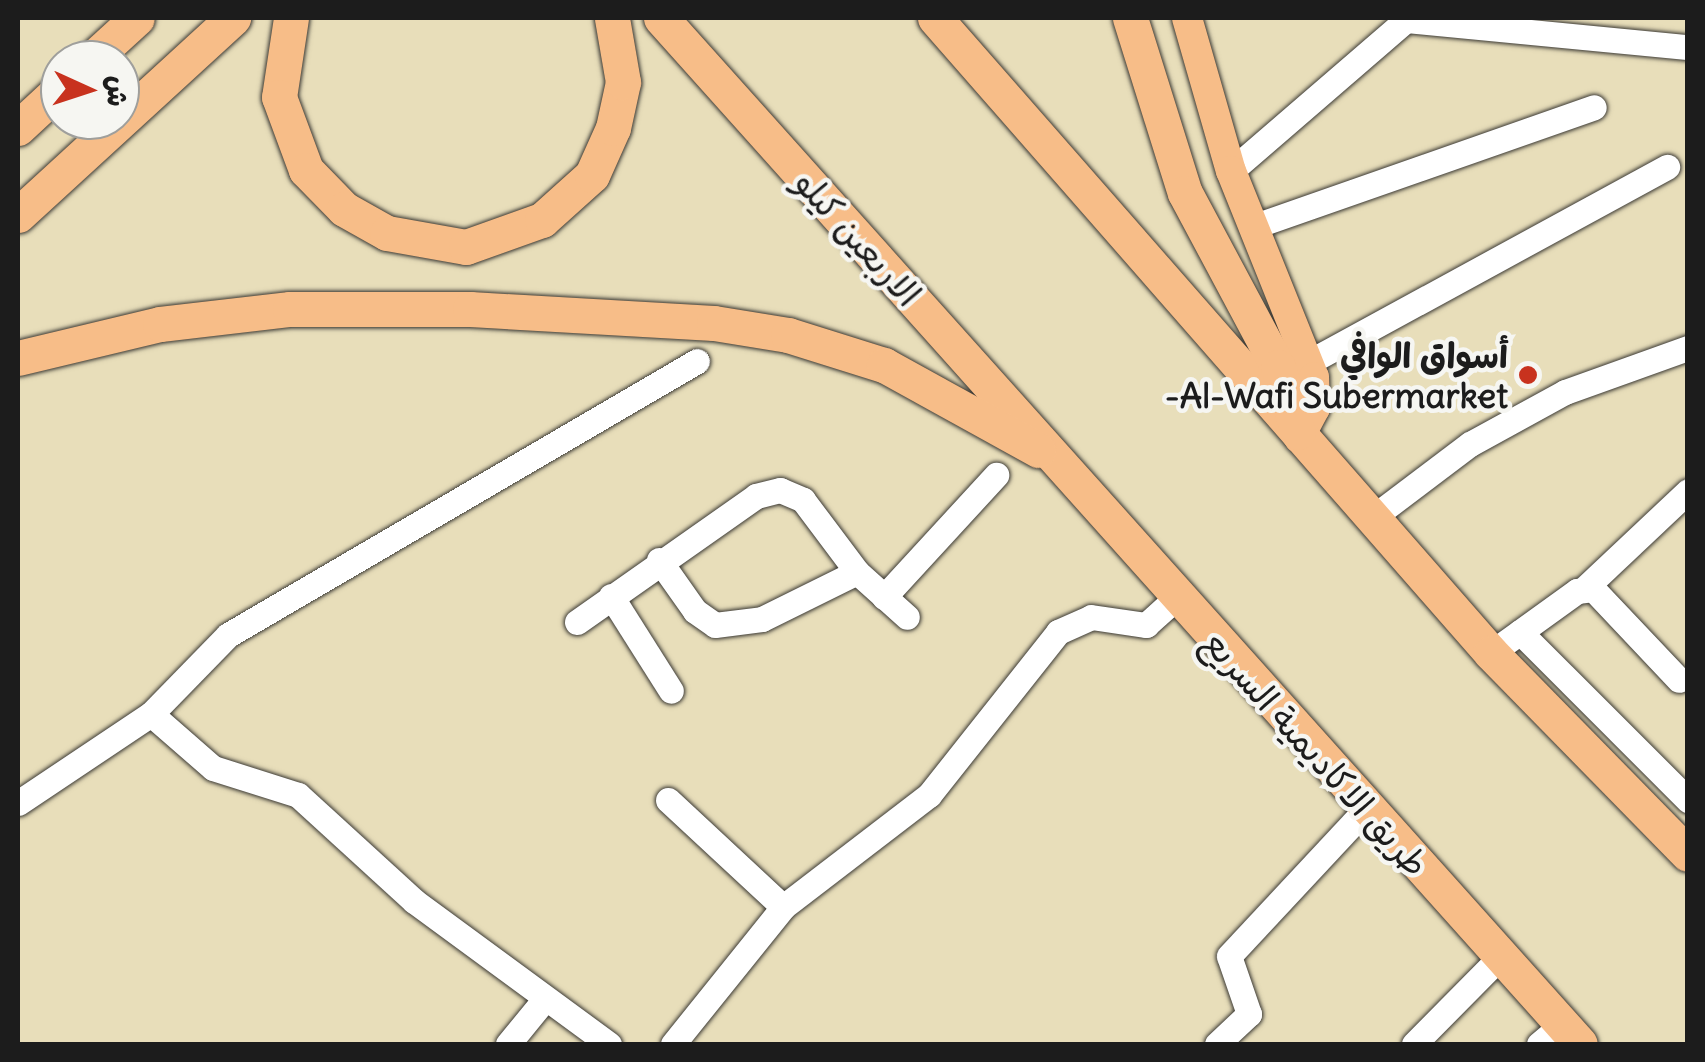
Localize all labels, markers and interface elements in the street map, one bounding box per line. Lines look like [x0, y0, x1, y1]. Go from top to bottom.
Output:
north arrow [40, 40, 140, 140]
text: ش [99, 75, 137, 108]
street label: الاربعين كيلو [786, 161, 930, 315]
place label: أسواق الوافي -Al-Wafi Subermarket [1165, 334, 1508, 416]
marker: أسواق الوافي -Al-Wafi Subermarket [1517, 364, 1539, 386]
street label: طريق الاكاديمية السريع [1194, 621, 1438, 885]

